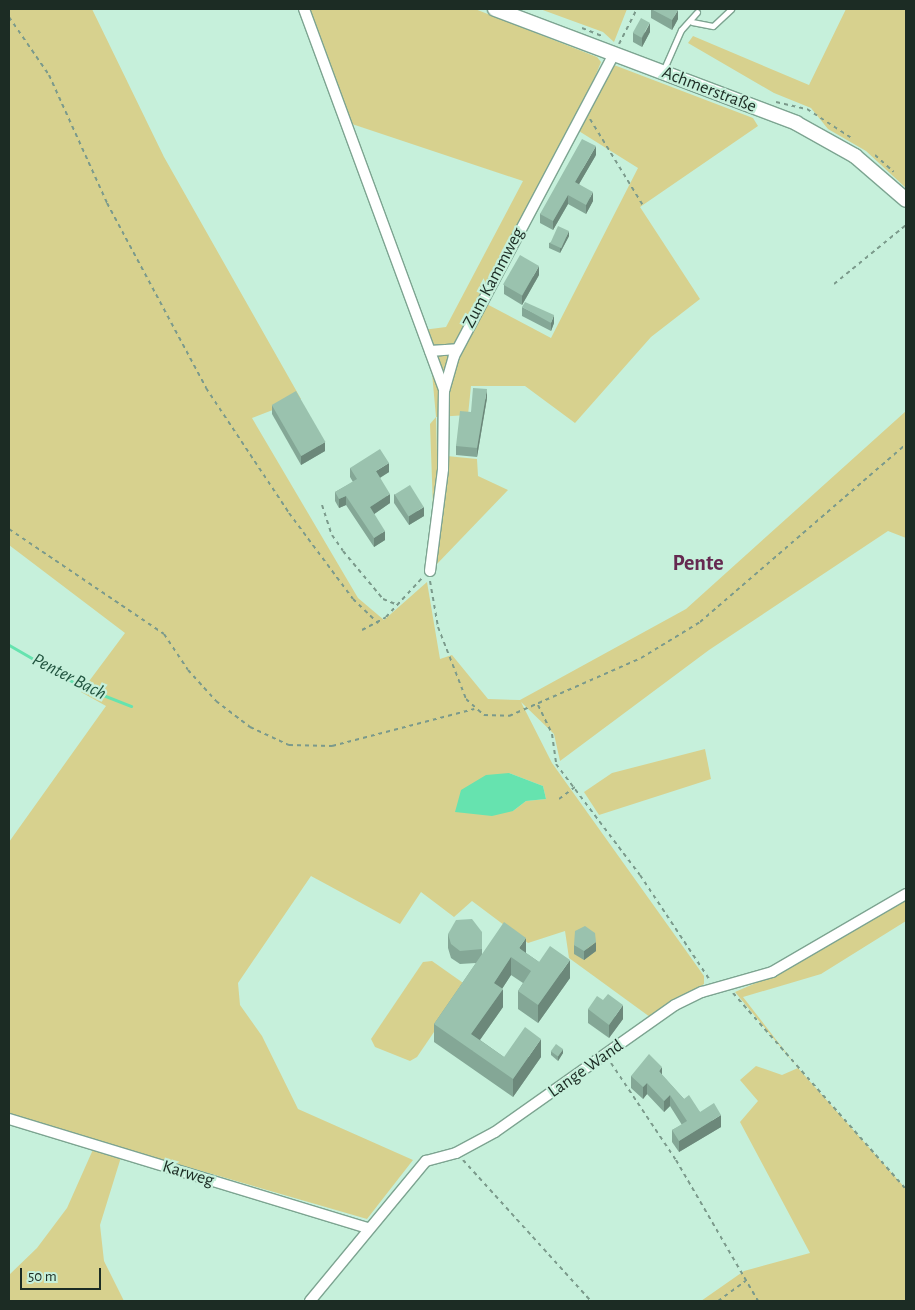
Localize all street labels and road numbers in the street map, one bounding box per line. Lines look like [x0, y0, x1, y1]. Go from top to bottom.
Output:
street label: Achmerstraße [659, 62, 759, 118]
street label: Zum Kammweg [459, 224, 529, 332]
street label: Lange Wand [544, 1035, 628, 1103]
street label: Karweg [160, 1156, 216, 1192]

